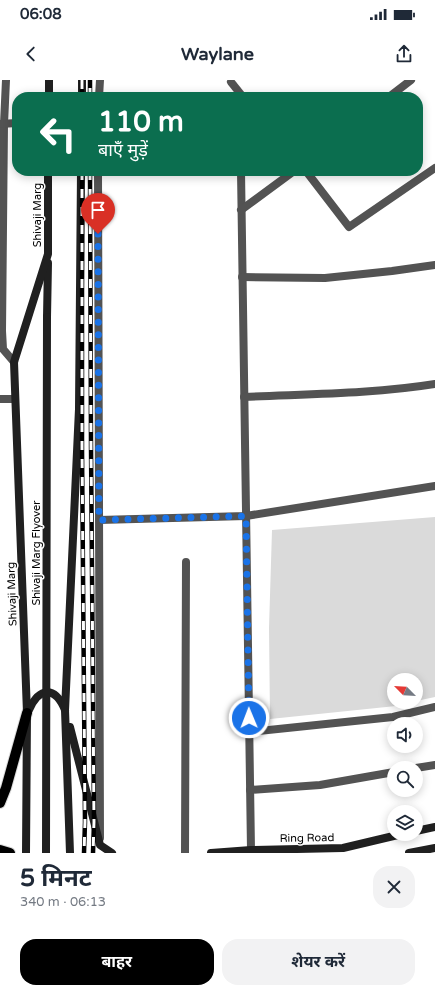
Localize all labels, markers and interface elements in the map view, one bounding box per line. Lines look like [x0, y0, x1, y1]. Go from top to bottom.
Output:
text: 06:08 [20, 5, 62, 23]
icon: back [20, 43, 42, 65]
text: Waylane [181, 43, 254, 65]
icon: share [393, 43, 415, 65]
text: 110 m [98, 105, 184, 139]
icon: left [32, 108, 84, 160]
text: बाएँ मुड़ें [98, 139, 148, 161]
street label: Shivaji Marg [31, 183, 44, 247]
pin [81, 193, 115, 234]
icon: arrive [87, 199, 109, 221]
street label: Shivaji Marg Flyover [30, 500, 43, 606]
street label: Shivaji Marg [4, 562, 20, 626]
north arrow [387, 673, 423, 709]
map controls [387, 673, 423, 841]
position arrow [228, 697, 270, 739]
button: sound [387, 717, 423, 753]
button: search [387, 761, 423, 797]
button: layers [387, 805, 423, 841]
street label: Ring Road [280, 831, 335, 845]
text: 5 मिनट [20, 864, 92, 893]
button: close [373, 866, 415, 908]
text: 340 m · 06:13 [20, 894, 106, 910]
button: बाहर [20, 939, 214, 985]
button: शेयर करें [222, 939, 415, 985]

